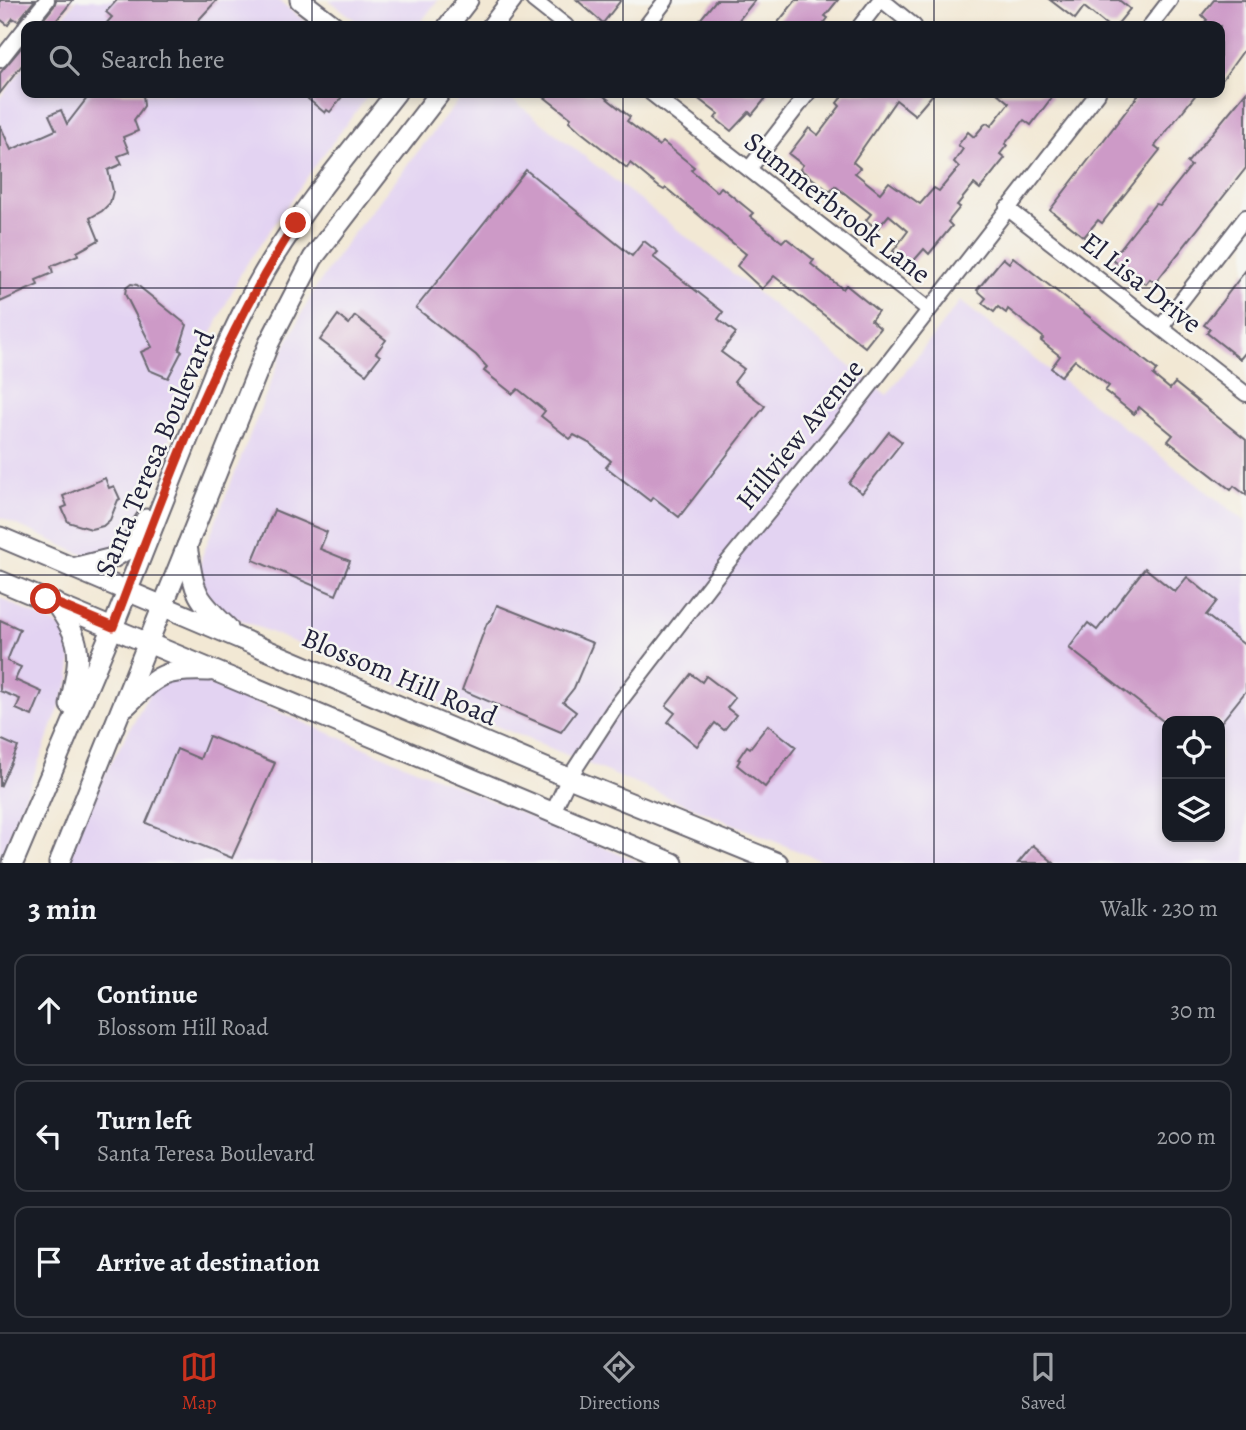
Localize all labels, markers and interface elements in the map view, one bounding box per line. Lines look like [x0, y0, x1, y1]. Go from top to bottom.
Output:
search box [21, 21, 1225, 98]
icon: search [45, 41, 83, 79]
text: Search here [101, 42, 225, 77]
street label: Summerbrook Lane [736, 123, 939, 293]
route end [280, 207, 311, 238]
street label: El Lisa Drive [1073, 224, 1210, 342]
street label: Santa Teresa Boulevard [86, 323, 225, 583]
street label: Hillview Avenue [727, 351, 872, 518]
route start [30, 583, 61, 614]
street label: Blossom Hill Road [296, 619, 504, 736]
map controls [1162, 716, 1225, 842]
button: locate [1162, 716, 1225, 779]
button: layers [1162, 779, 1225, 842]
text: 3 min [28, 889, 97, 929]
text: Walk · 230 m [1101, 893, 1218, 924]
text: Continue [97, 977, 198, 1012]
icon: ahead [30, 991, 68, 1029]
text: 30 m [1170, 995, 1216, 1026]
text: Blossom Hill Road [97, 1012, 269, 1043]
text: Turn left [97, 1103, 192, 1138]
icon: left [30, 1117, 68, 1155]
text: 200 m [1157, 1121, 1216, 1152]
text: Santa Teresa Boulevard [97, 1138, 315, 1169]
icon: arrive [30, 1243, 68, 1281]
text: Arrive at destination [97, 1245, 320, 1280]
tab: Map [180, 1348, 218, 1416]
tab: Directions [579, 1348, 660, 1416]
tab: Saved [1021, 1348, 1066, 1416]

